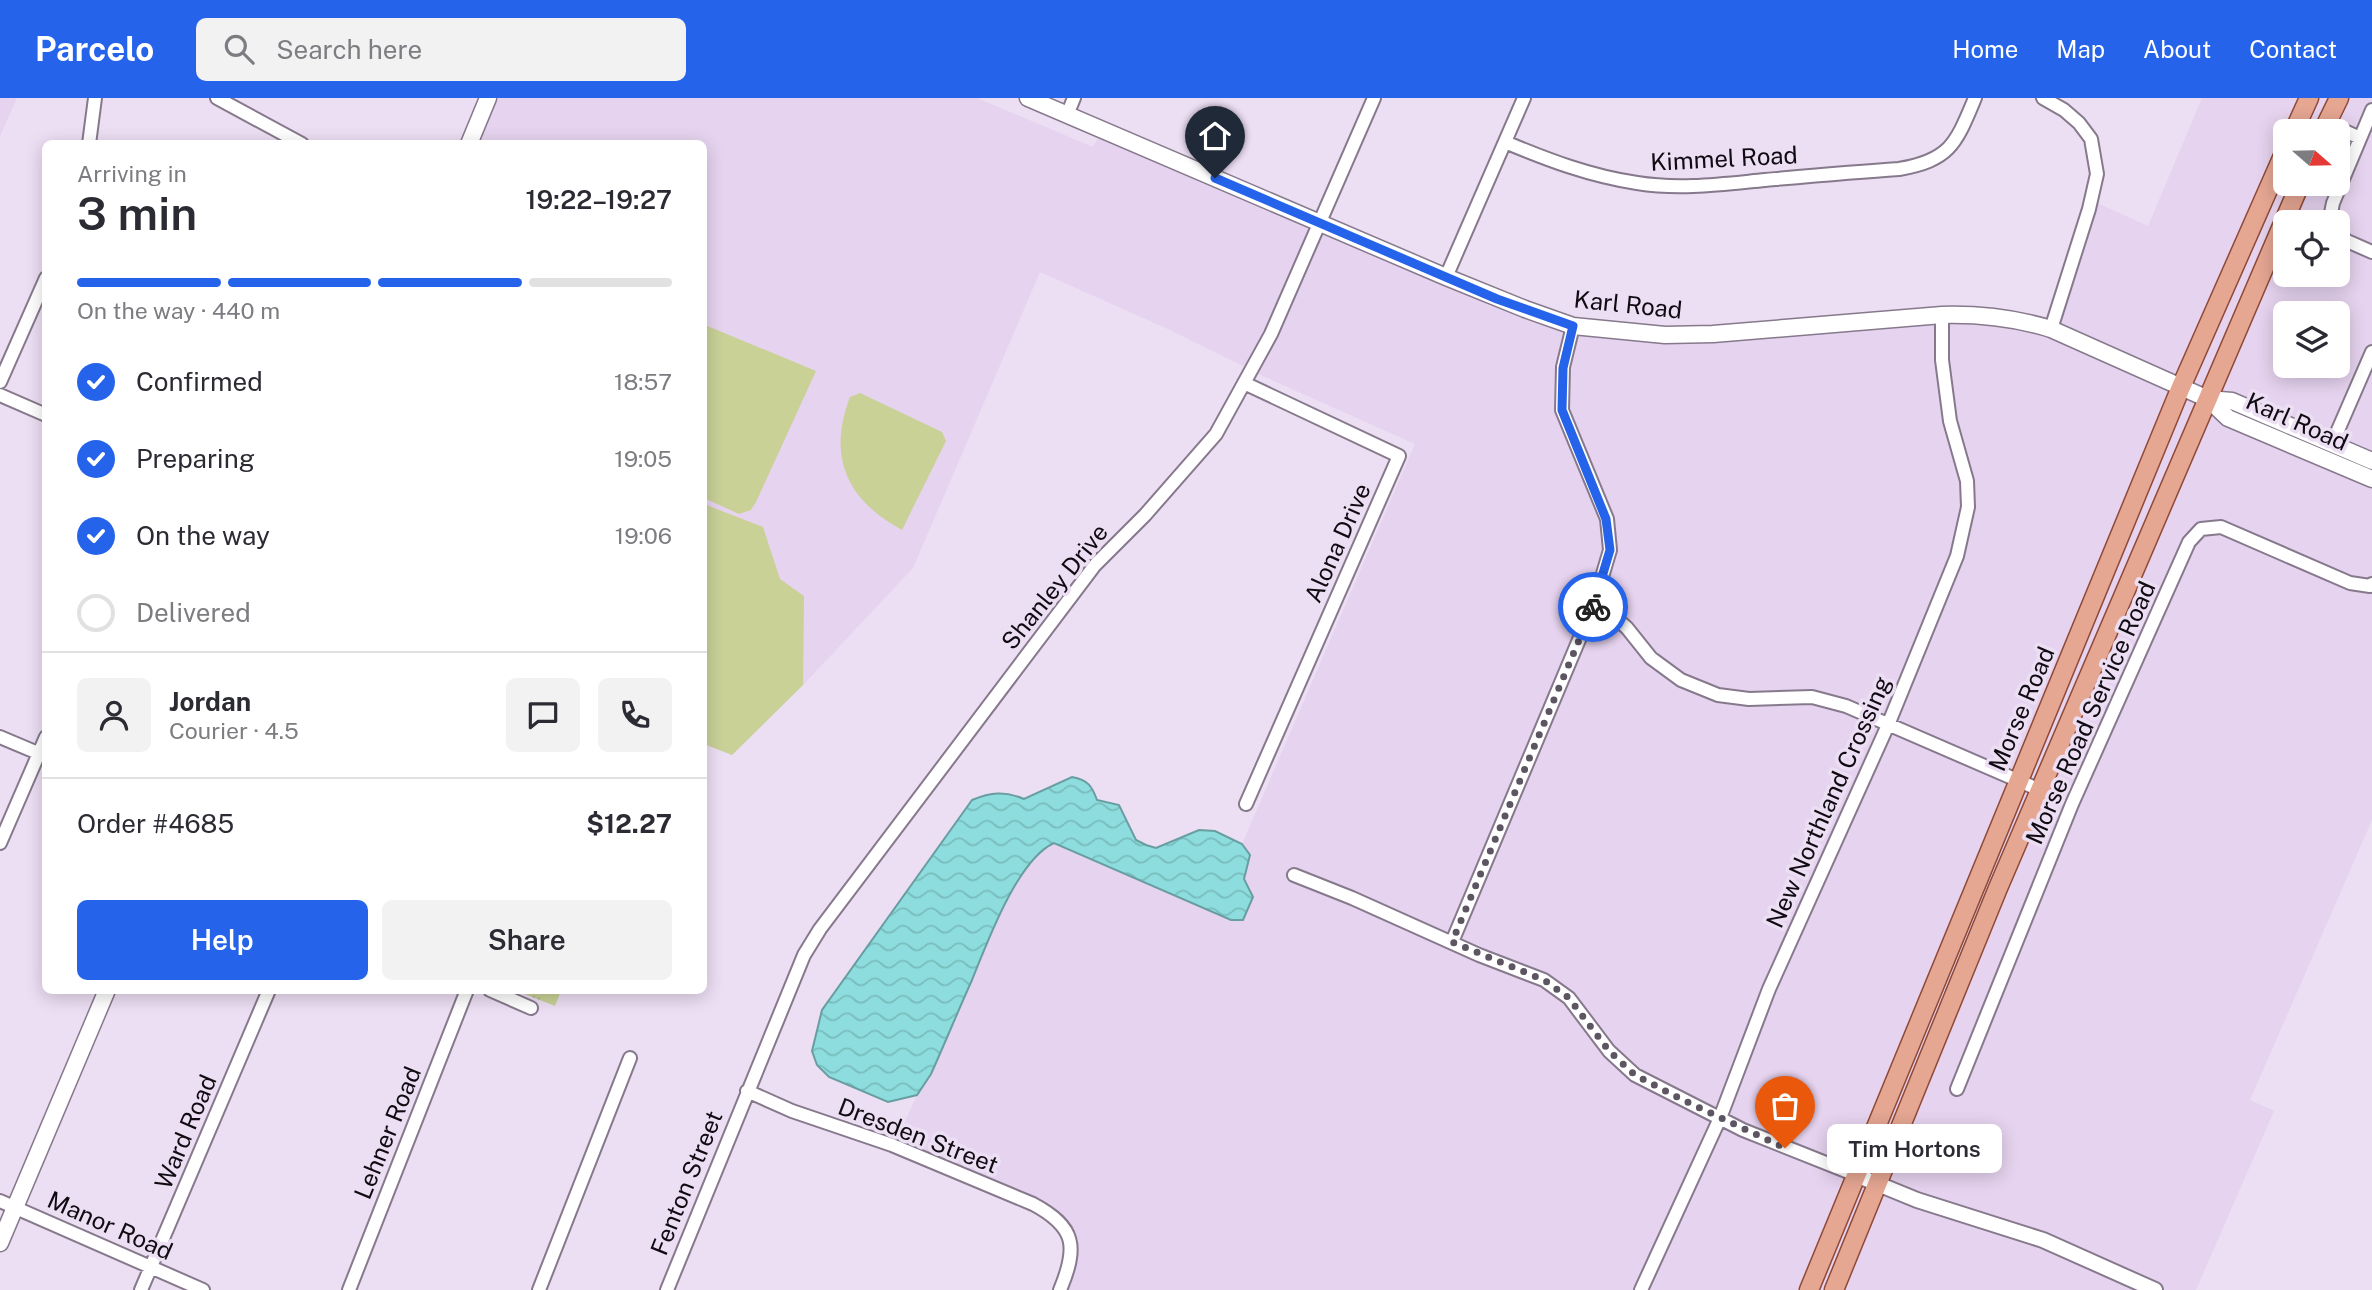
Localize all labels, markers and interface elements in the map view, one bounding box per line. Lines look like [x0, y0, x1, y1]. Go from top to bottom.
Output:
search box [196, 18, 686, 81]
text: Parcelo [35, 30, 154, 68]
icon: search [220, 30, 258, 68]
text: Search here [276, 34, 422, 65]
text: Home [1952, 35, 2018, 63]
text: Map [2056, 35, 2105, 63]
text: About [2143, 35, 2211, 63]
text: Contact [2249, 35, 2337, 63]
pin [1185, 106, 1245, 178]
icon: home [1196, 117, 1234, 155]
north arrow [2273, 119, 2350, 196]
map controls [2273, 119, 2350, 378]
street label: Kimmel Road [1650, 140, 1798, 176]
text: Arriving in [77, 160, 187, 187]
text: 19:22–19:27 [526, 184, 672, 215]
text: 3 min [77, 186, 197, 240]
button: locate [2273, 210, 2350, 287]
street label: Karl Road [1573, 284, 1684, 324]
text: On the way · 440 m [77, 297, 280, 324]
button: layers [2273, 301, 2350, 378]
icon: check [77, 363, 115, 401]
text: Confirmed [136, 366, 263, 397]
text: 18:57 [614, 368, 672, 395]
street label: Karl Road [2242, 386, 2353, 456]
icon: check [77, 440, 115, 478]
text: Preparing [136, 443, 255, 474]
text: 19:05 [614, 445, 672, 472]
street label: Alona Drive [1298, 479, 1376, 607]
icon: check [77, 517, 115, 555]
street label: Shanley Drive [995, 518, 1113, 655]
text: On the way [136, 520, 270, 551]
text: 19:06 [615, 522, 672, 549]
courier [1558, 572, 1628, 642]
street label: Morse Road Service Road [2019, 577, 2161, 848]
icon: bike [1574, 588, 1612, 626]
text: Delivered [136, 597, 251, 628]
street label: Morse Road [1982, 642, 2060, 775]
street label: New Northland Crossing [1760, 672, 1896, 932]
button: person [77, 678, 151, 752]
button: chat [506, 678, 580, 752]
button: phone [598, 678, 672, 752]
text: Jordan [169, 686, 251, 717]
text: Courier · 4.5 [169, 717, 299, 744]
text: Order #4685 [77, 808, 234, 839]
text: $12.27 [586, 808, 672, 839]
button: Help [77, 900, 368, 980]
button: Share [382, 900, 672, 980]
street label: Lehner Road [348, 1062, 426, 1203]
street label: Ward Road [148, 1070, 222, 1193]
pin [1755, 1076, 1815, 1148]
icon: bag [1766, 1087, 1804, 1125]
street label: Dresden Street [834, 1092, 1002, 1178]
street label: Fenton Street [644, 1106, 728, 1259]
callout: Tim Hortons [1827, 1124, 2002, 1172]
text: Tim Hortons [1848, 1135, 1981, 1162]
street label: Manor Road [44, 1185, 177, 1265]

